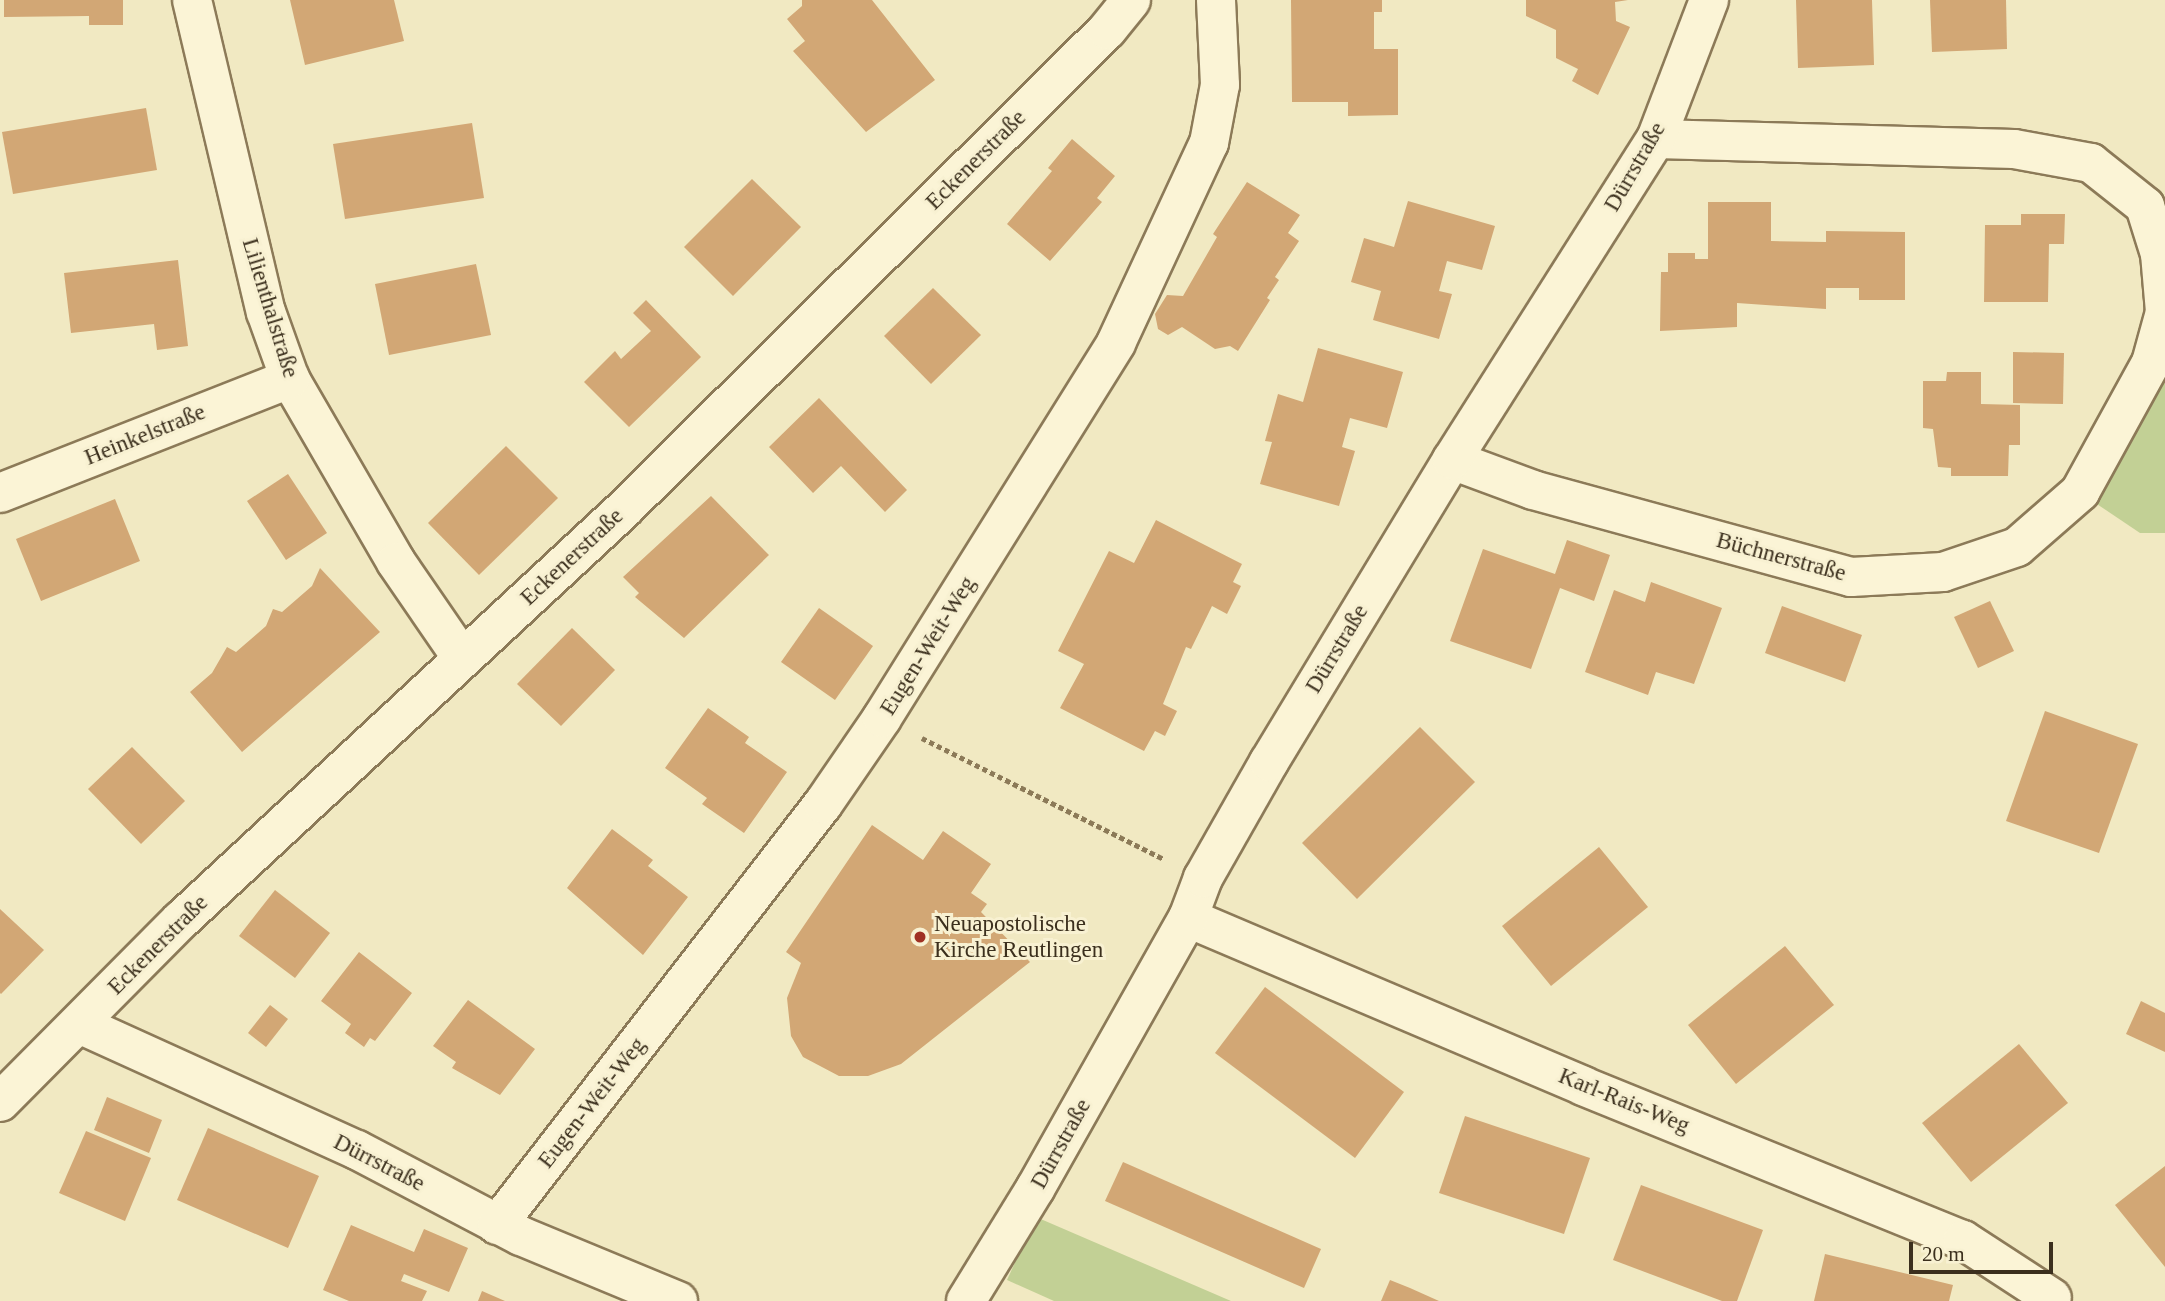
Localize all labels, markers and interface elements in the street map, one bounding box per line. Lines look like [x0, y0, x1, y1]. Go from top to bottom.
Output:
street label: Eckenerstraße [920, 104, 1032, 216]
street label: Dürrstraße [1598, 118, 1672, 216]
street label: Lilienthalstraße [236, 235, 304, 381]
street label: Heinkelstraße [81, 398, 209, 472]
street label: Eckenerstraße [515, 502, 629, 612]
street label: Büchnerstraße [1713, 526, 1849, 588]
street label: Eugen-Weit-Weg [874, 571, 982, 721]
street label: Dürrstraße [1300, 600, 1374, 698]
street label: Eckenerstraße [102, 889, 214, 1001]
place label: Neuapostolische Kirche Reutlingen [934, 910, 1103, 964]
marker: Neuapostolische Kirche Reutlingen [912, 929, 928, 945]
street label: Eugen-Weit-Weg [532, 1032, 652, 1174]
street label: Karl-Rais-Weg [1555, 1062, 1693, 1140]
street label: Dürrstraße [1025, 1094, 1097, 1194]
street label: Dürrstraße [329, 1128, 429, 1198]
scale bar [1913, 1228, 2056, 1272]
text: 20 m [1922, 1242, 1965, 1266]

